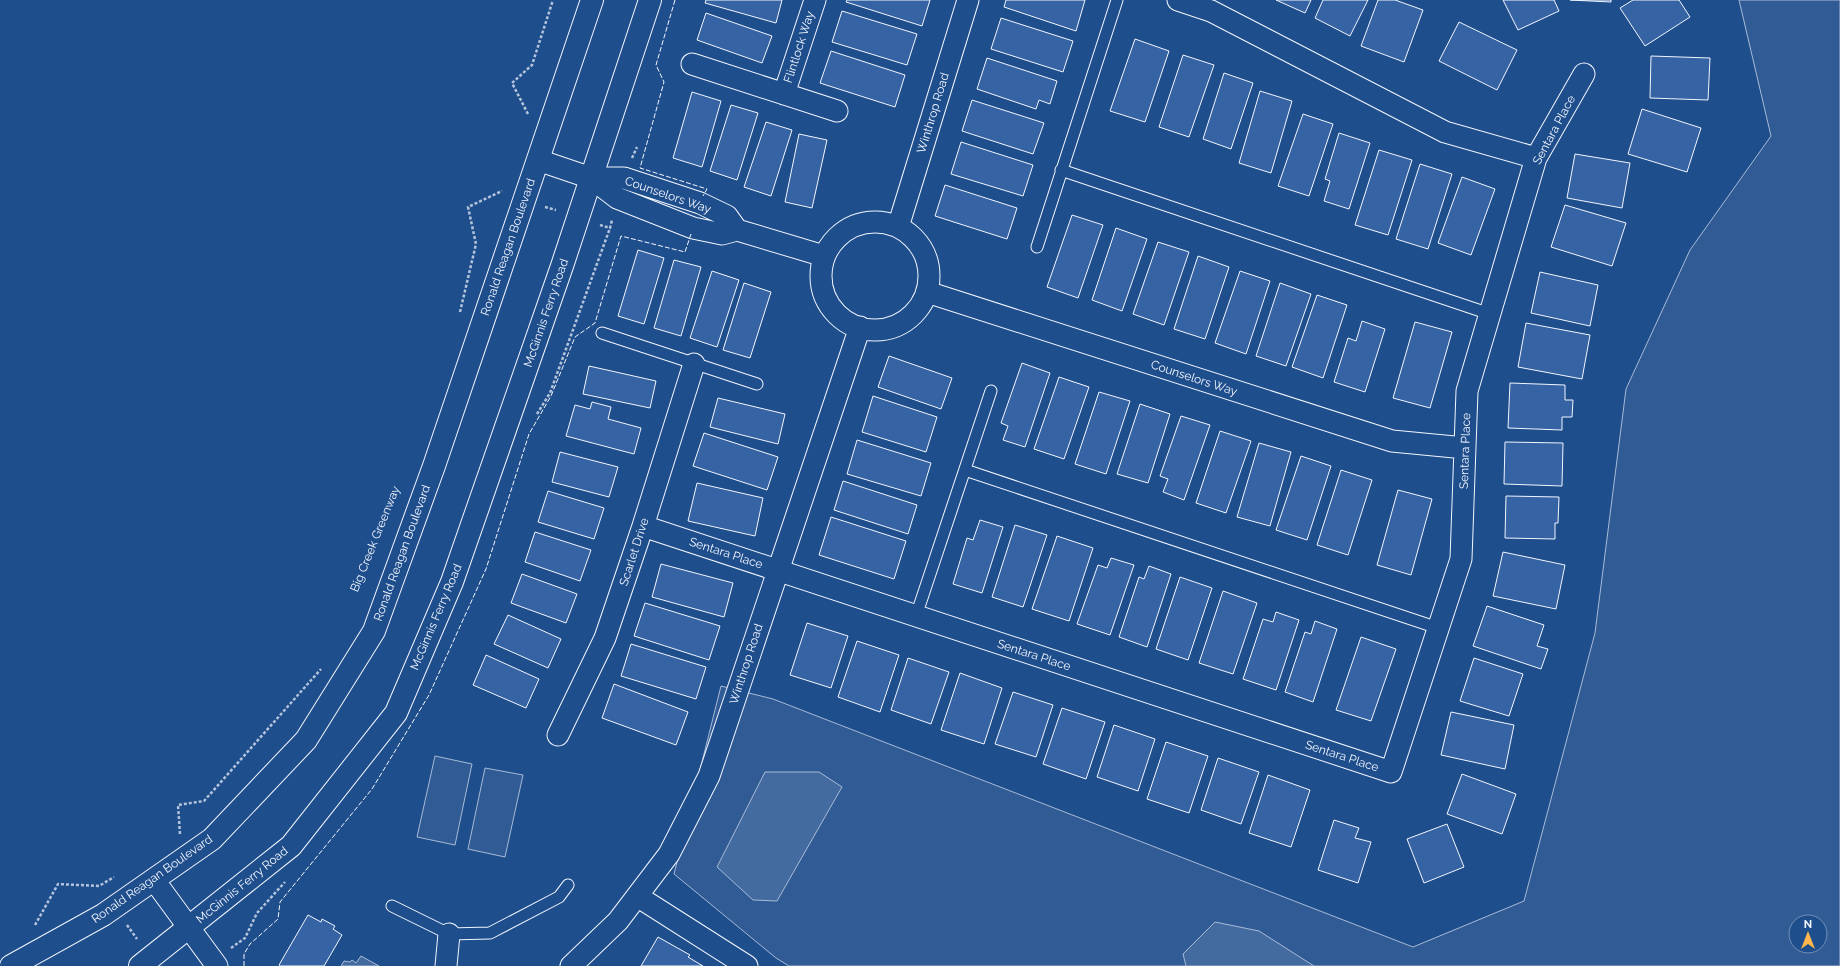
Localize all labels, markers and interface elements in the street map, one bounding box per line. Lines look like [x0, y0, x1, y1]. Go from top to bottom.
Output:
street label: Flintlock Way [781, 9, 817, 85]
street label: Winthrop Road [914, 71, 952, 155]
street label: Sentara Place [1530, 93, 1578, 167]
street label: Counselors Way [623, 174, 713, 216]
street label: Ronald Reagan Boulevard [478, 177, 538, 317]
street label: McGinnis Ferry Road [521, 257, 571, 369]
street label: Counselors Way [1149, 357, 1240, 399]
street label: Sentara Place [1457, 413, 1473, 489]
street label: Ronald Reagan Boulevard [371, 483, 433, 623]
street label: Big Creek Greenway [347, 484, 403, 594]
street label: Scarlet Drive [616, 516, 652, 588]
street label: Sentara Place [687, 535, 765, 571]
street label: McGinnis Ferry Road [407, 562, 465, 672]
street label: Winthrop Road [726, 622, 766, 706]
street label: Sentara Place [995, 637, 1073, 673]
street label: Sentara Place [1303, 738, 1381, 774]
street label: Ronald Reagan Boulevard [89, 832, 215, 926]
street label: McGinnis Ferry Road [193, 844, 291, 926]
north arrow [1788, 914, 1828, 954]
text: N [1804, 918, 1812, 931]

